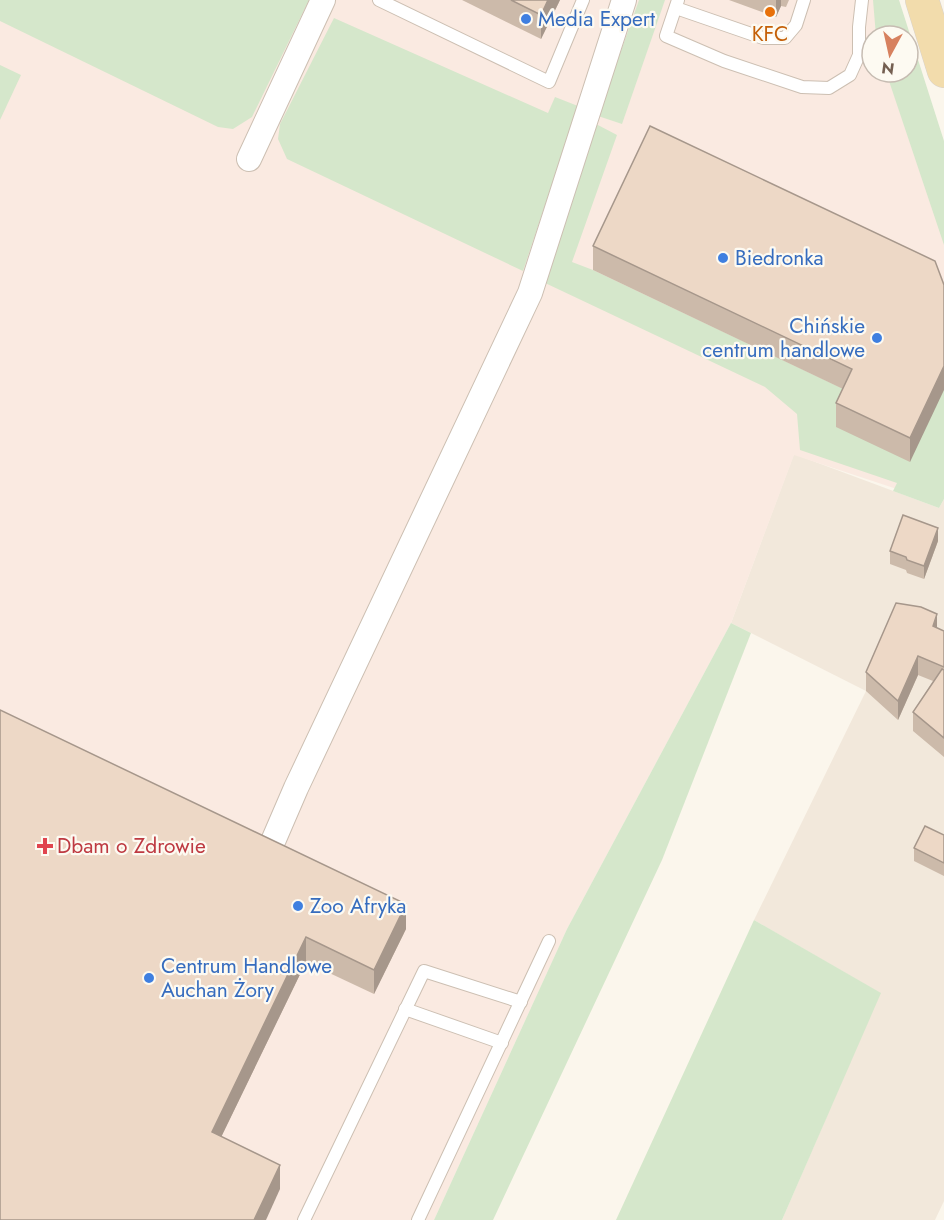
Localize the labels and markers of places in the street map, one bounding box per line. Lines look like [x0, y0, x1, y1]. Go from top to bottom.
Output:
place label: Media Expert [538, 4, 655, 34]
marker: KFC [763, 5, 777, 19]
marker: Media Expert [519, 12, 533, 26]
place label: KFC [752, 19, 788, 49]
place label: Biedronka [735, 243, 824, 273]
marker: Biedronka [716, 251, 730, 265]
place label: Chińskie centrum handlowe [702, 311, 865, 365]
marker: Chińskie centrum handlowe [870, 331, 884, 345]
place label: Dbam o Zdrowie [57, 831, 206, 861]
marker: Dbam o Zdrowie [38, 839, 52, 853]
place label: Zoo Afryka [310, 891, 406, 921]
marker: Zoo Afryka [291, 899, 305, 913]
place label: Centrum Handlowe Auchan Żory [161, 951, 332, 1005]
marker: Centrum Handlowe Auchan Żory [142, 971, 156, 985]

